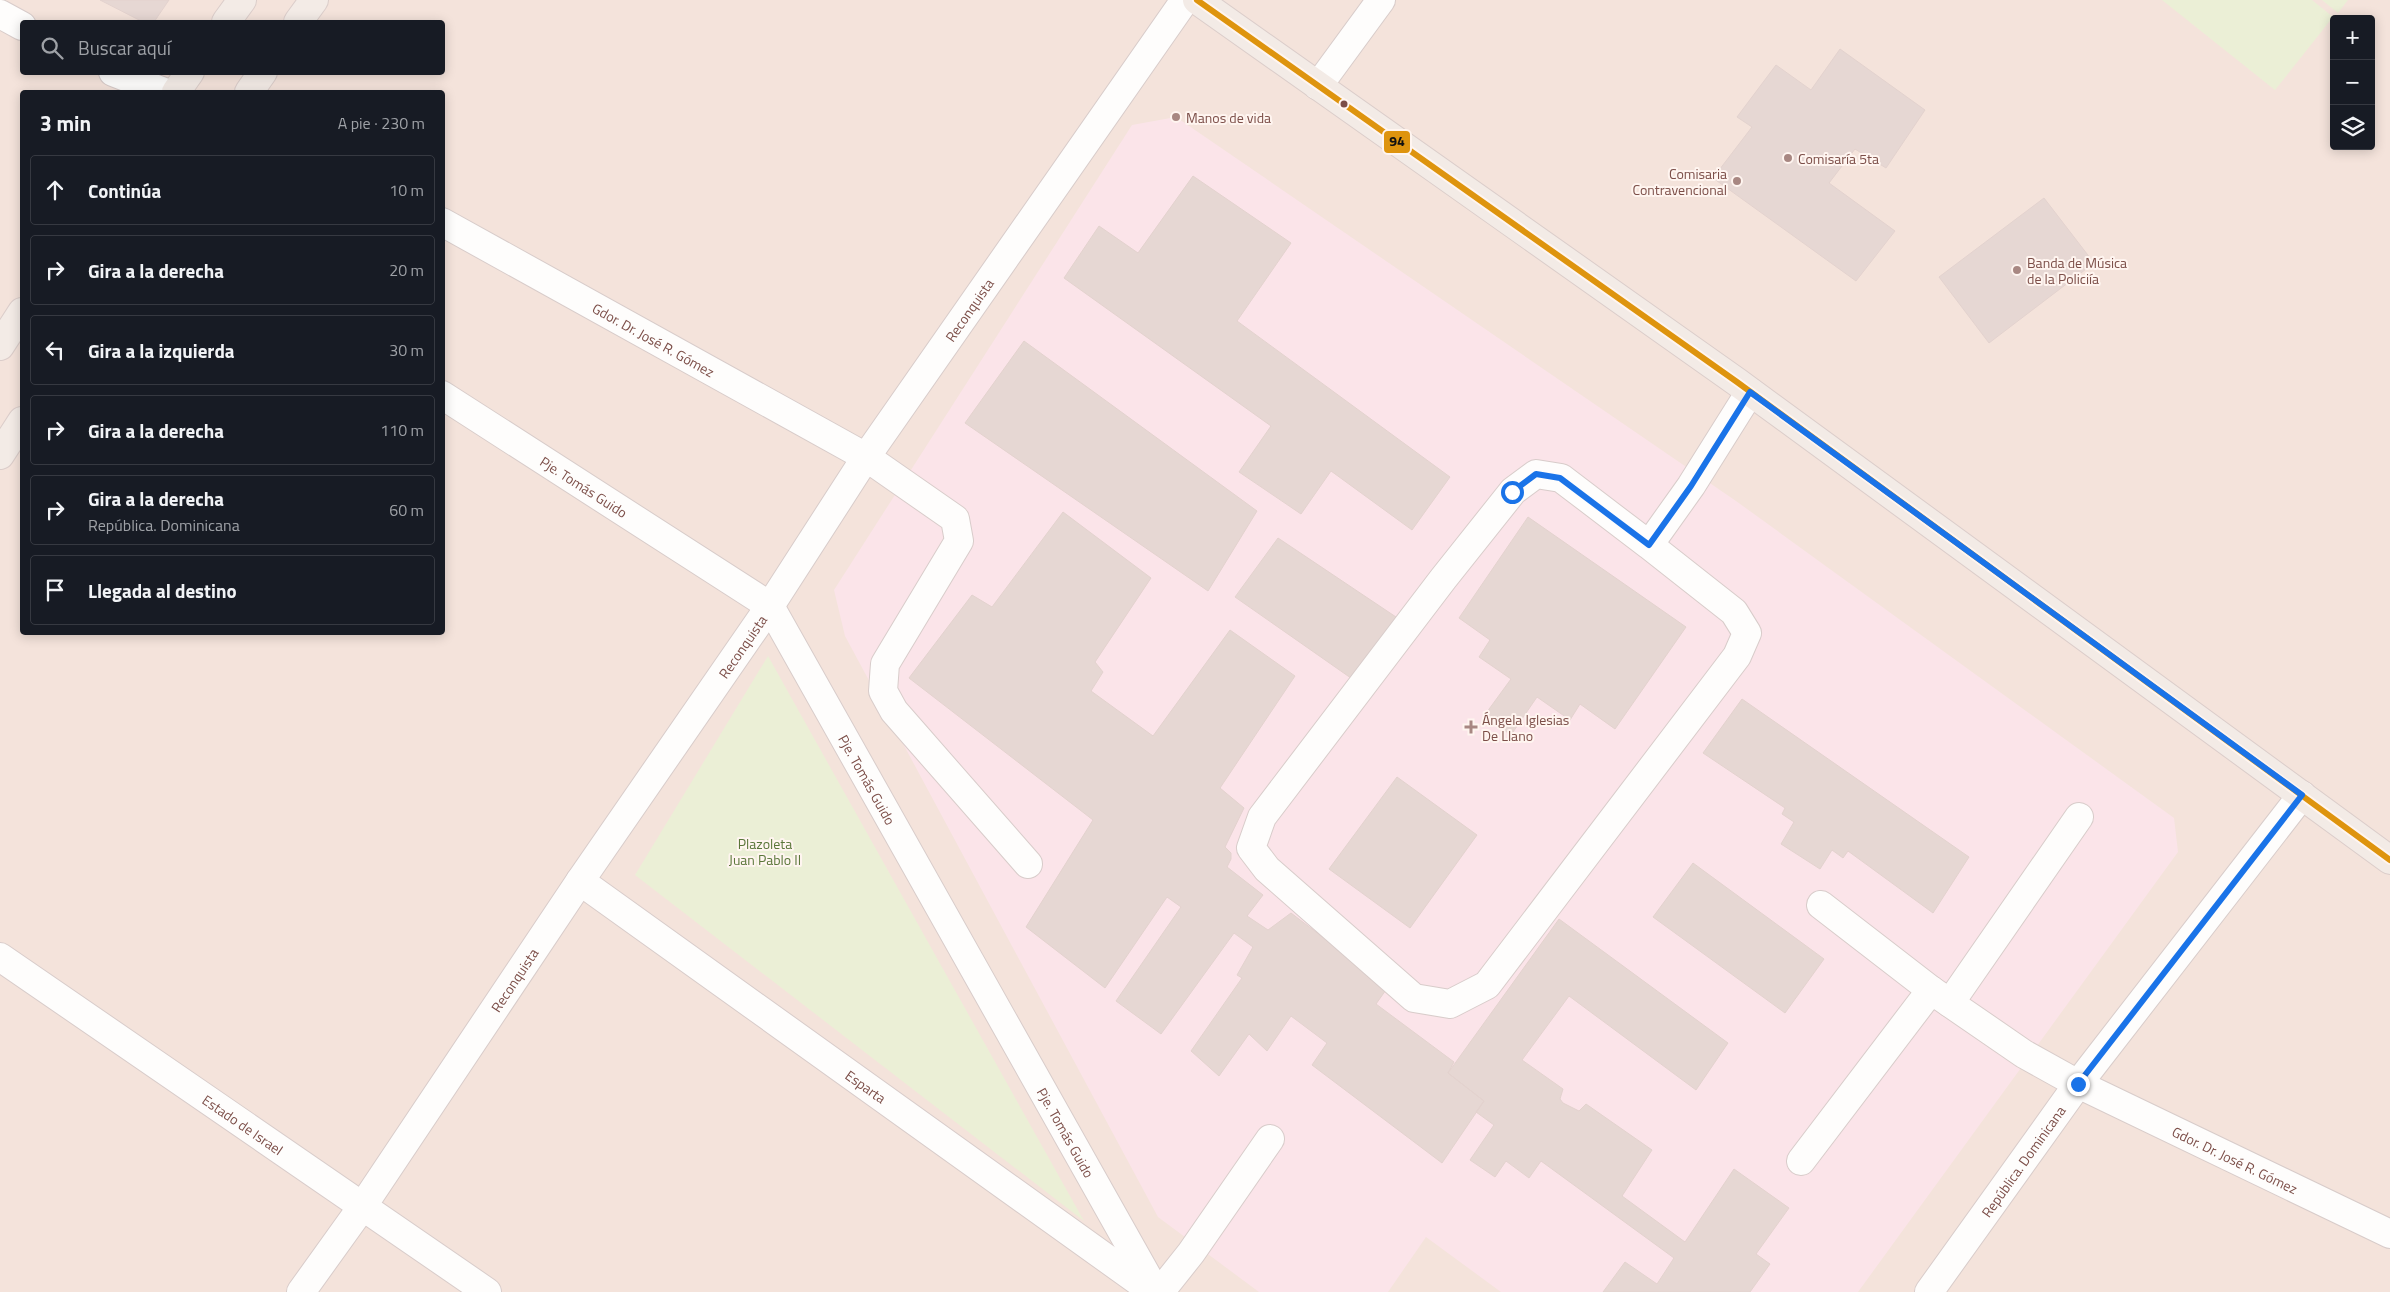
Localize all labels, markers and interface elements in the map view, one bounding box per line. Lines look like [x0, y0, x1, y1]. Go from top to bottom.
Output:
map controls [2330, 15, 2375, 150]
button: + [2330, 15, 2375, 60]
search box [20, 20, 445, 75]
text: Buscar aquí [78, 33, 171, 62]
icon: search [38, 34, 66, 62]
button: − [2330, 60, 2375, 105]
unlabelled marker [1339, 99, 1349, 109]
button: layers [2330, 105, 2375, 150]
text: 3 min [40, 107, 91, 139]
place label: Manos de vida [1186, 107, 1271, 128]
text: A pie · 230 m [338, 111, 425, 135]
marker: Manos de vida [1170, 111, 1182, 123]
line badge: 94 [1383, 130, 1411, 154]
text: 94 [1389, 130, 1405, 151]
place label: Comisaría 5ta [1798, 148, 1879, 169]
marker: Comisaría 5ta [1782, 152, 1794, 164]
place label: Comisaria Contravencional [1632, 163, 1727, 200]
marker: Comisaria Contravencional [1731, 175, 1743, 187]
icon: ahead [41, 176, 69, 204]
text: Continúa [88, 176, 161, 205]
text: 10 m [389, 178, 424, 202]
place label: Banda de Música de la Policiía [2027, 252, 2127, 289]
icon: right [41, 256, 69, 284]
text: Gira a la derecha [88, 256, 224, 285]
text: 20 m [389, 258, 424, 282]
marker: Banda de Música de la Policiía [2011, 264, 2023, 276]
street label: Reconquista [939, 274, 998, 346]
street label: Gdor. Dr. José R. Gómez [589, 297, 719, 382]
icon: left [41, 336, 69, 364]
text: Gira a la izquierda [88, 336, 235, 365]
text: 30 m [389, 338, 424, 362]
icon: right [41, 416, 69, 444]
text: Gira a la derecha [88, 416, 224, 445]
text: 110 m [380, 418, 424, 442]
street label: Pje. Tomás Guido [536, 450, 632, 522]
route start [1501, 481, 1524, 504]
text: Gira a la derecha [88, 484, 224, 513]
icon: right [41, 496, 69, 524]
text: 60 m [389, 498, 424, 522]
text: República. Dominicana [88, 513, 240, 537]
icon: arrive [41, 576, 69, 604]
text: Llegada al destino [88, 576, 237, 605]
street label: Reconquista [713, 610, 771, 682]
place label: Ángela Iglesias De Llano [1482, 709, 1569, 746]
marker: Ángela Iglesias De Llano [1464, 720, 1478, 734]
street label: Pje. Tomás Guido [834, 731, 901, 828]
park label: Plazoleta Juan Pablo II [729, 833, 801, 870]
street label: Reconquista [485, 944, 543, 1016]
street label: Esparta [842, 1064, 891, 1108]
route end [2067, 1073, 2090, 1096]
street label: Pje. Tomás Guido [1032, 1083, 1100, 1181]
street label: Estado de Israel [198, 1089, 288, 1159]
street label: República. Dominicana [1976, 1101, 2070, 1221]
street label: Gdor. Dr. José R. Gómez [2169, 1120, 2301, 1199]

